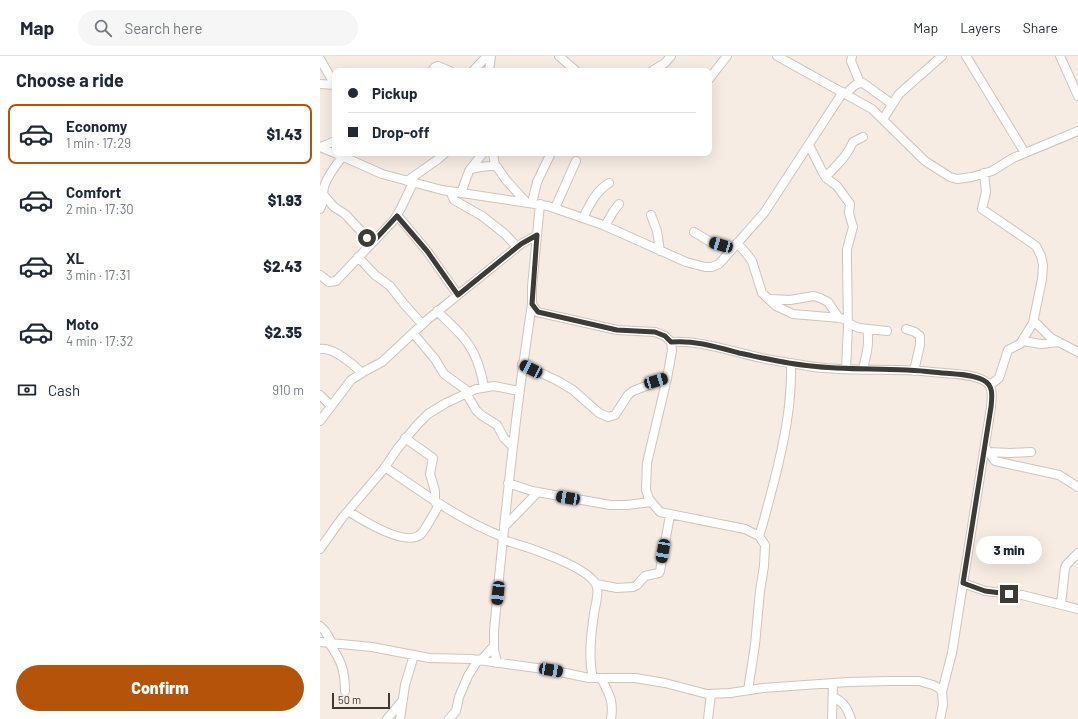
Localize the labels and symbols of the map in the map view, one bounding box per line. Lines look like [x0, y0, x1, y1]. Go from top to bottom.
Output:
route start [358, 229, 376, 247]
car [708, 236, 734, 254]
car [518, 358, 544, 380]
car [643, 372, 669, 390]
car [555, 490, 581, 506]
callout: 3 min [976, 536, 1042, 564]
car [655, 538, 671, 564]
car [491, 580, 505, 606]
route end [1000, 585, 1018, 603]
car [538, 662, 564, 678]
scale bar [332, 691, 390, 710]

